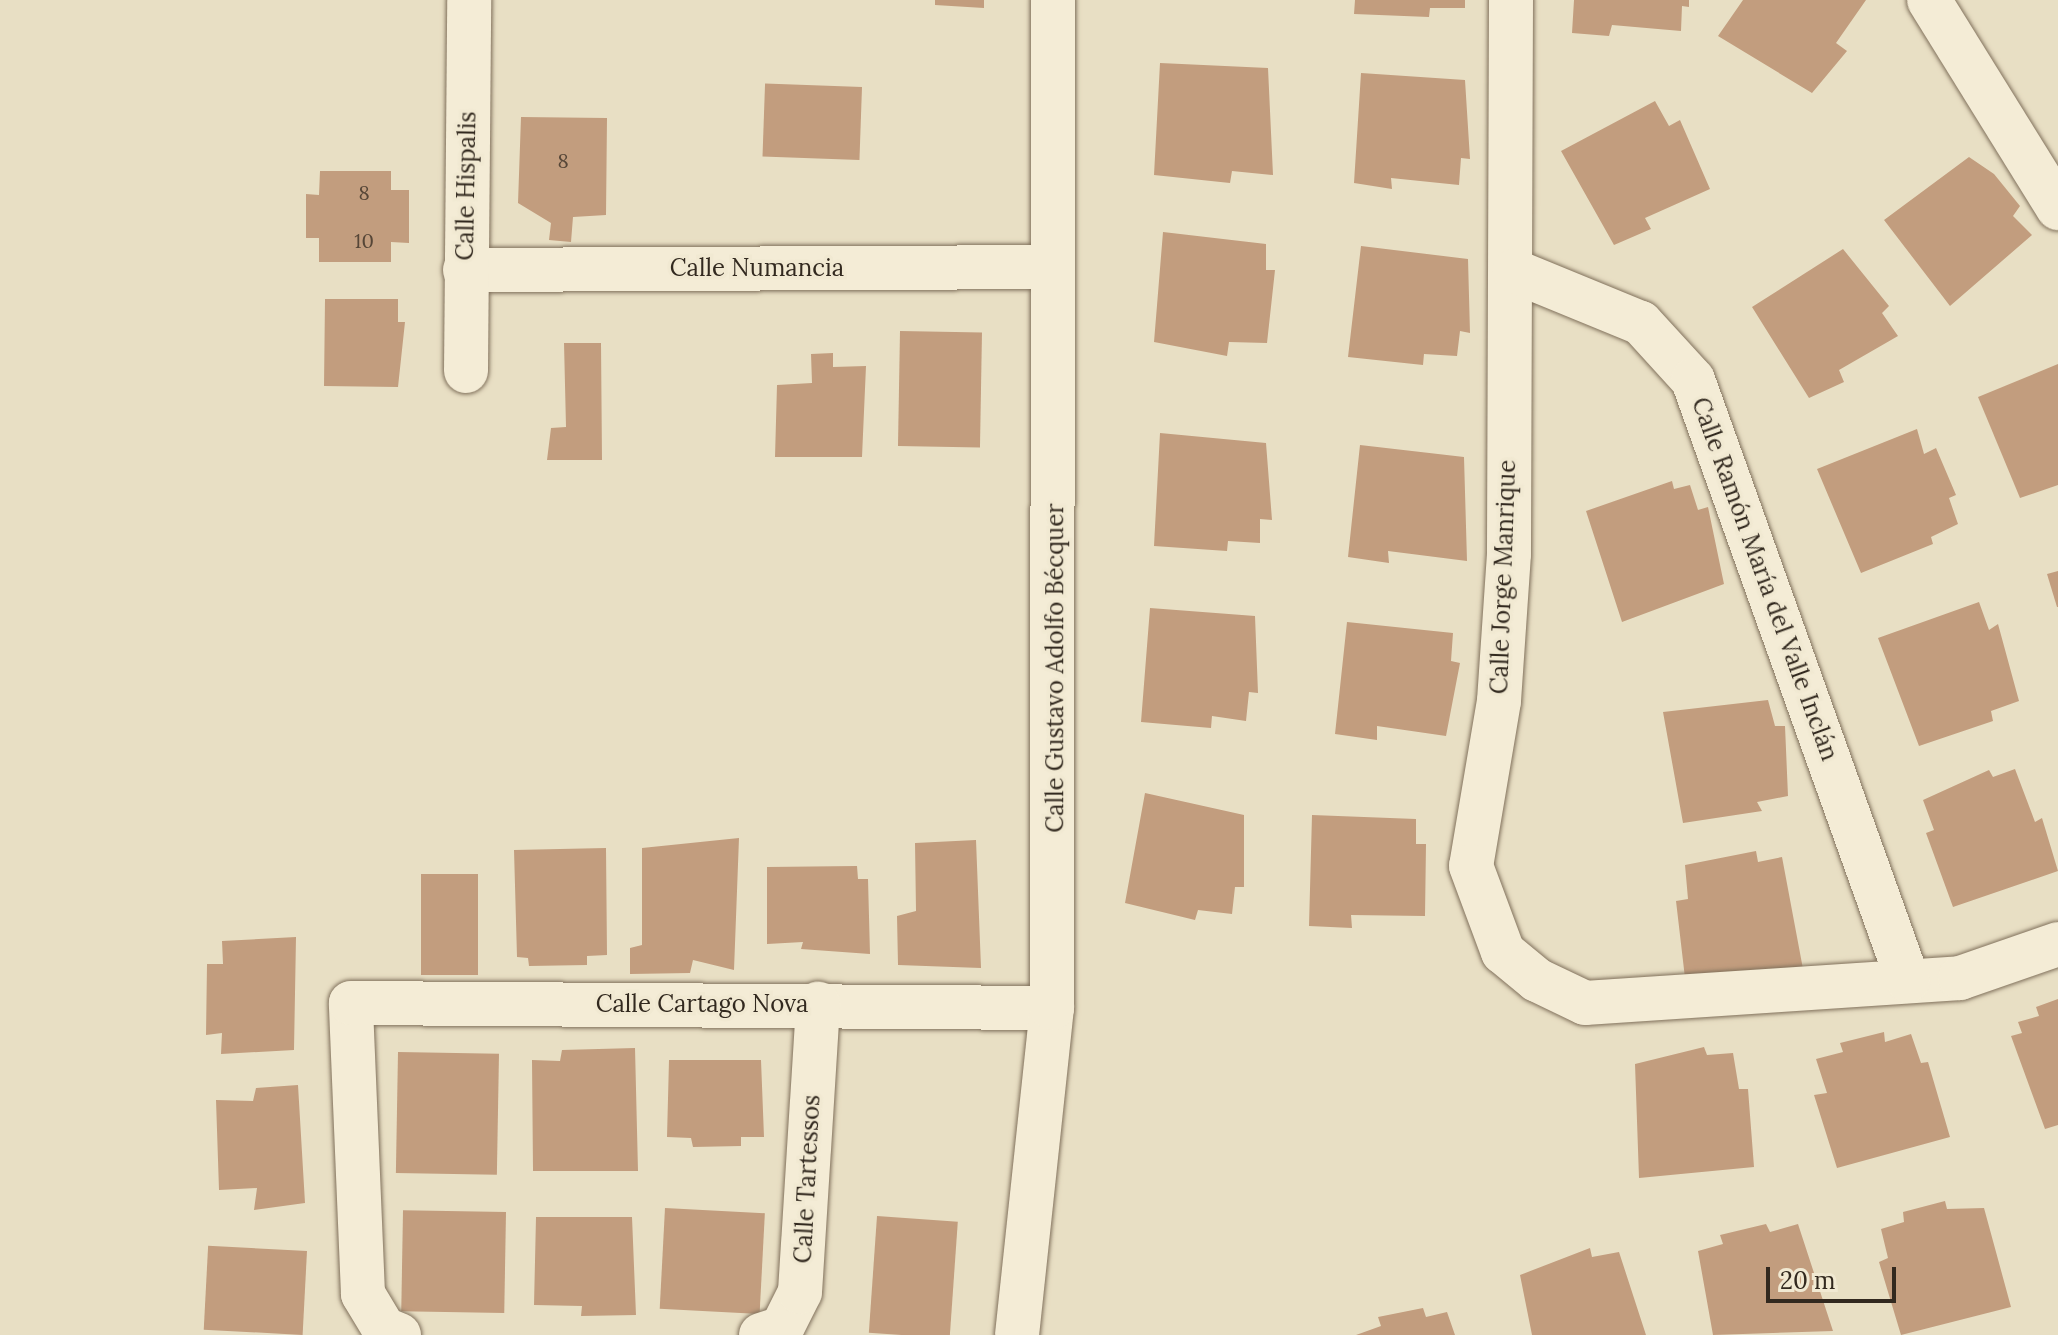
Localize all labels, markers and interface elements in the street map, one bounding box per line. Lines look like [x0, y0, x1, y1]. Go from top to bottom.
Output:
street label: Calle Hispalis [450, 111, 482, 261]
house number: 8 [557, 148, 569, 172]
house number: 8 [358, 180, 370, 204]
house number: 10 [354, 228, 374, 252]
street label: Calle Numancia [670, 254, 844, 282]
street label: Calle Ramón María del Valle Inclán [1686, 393, 1844, 765]
street label: Calle Jorge Manrique [1485, 459, 1521, 695]
street label: Calle Gustavo Adolfo Bécquer [1041, 503, 1069, 833]
street label: Calle Cartago Nova [596, 990, 808, 1018]
street label: Calle Tartessos [788, 1094, 826, 1264]
scale bar [1770, 1251, 1900, 1301]
text: 20 m [1780, 1265, 1836, 1296]

